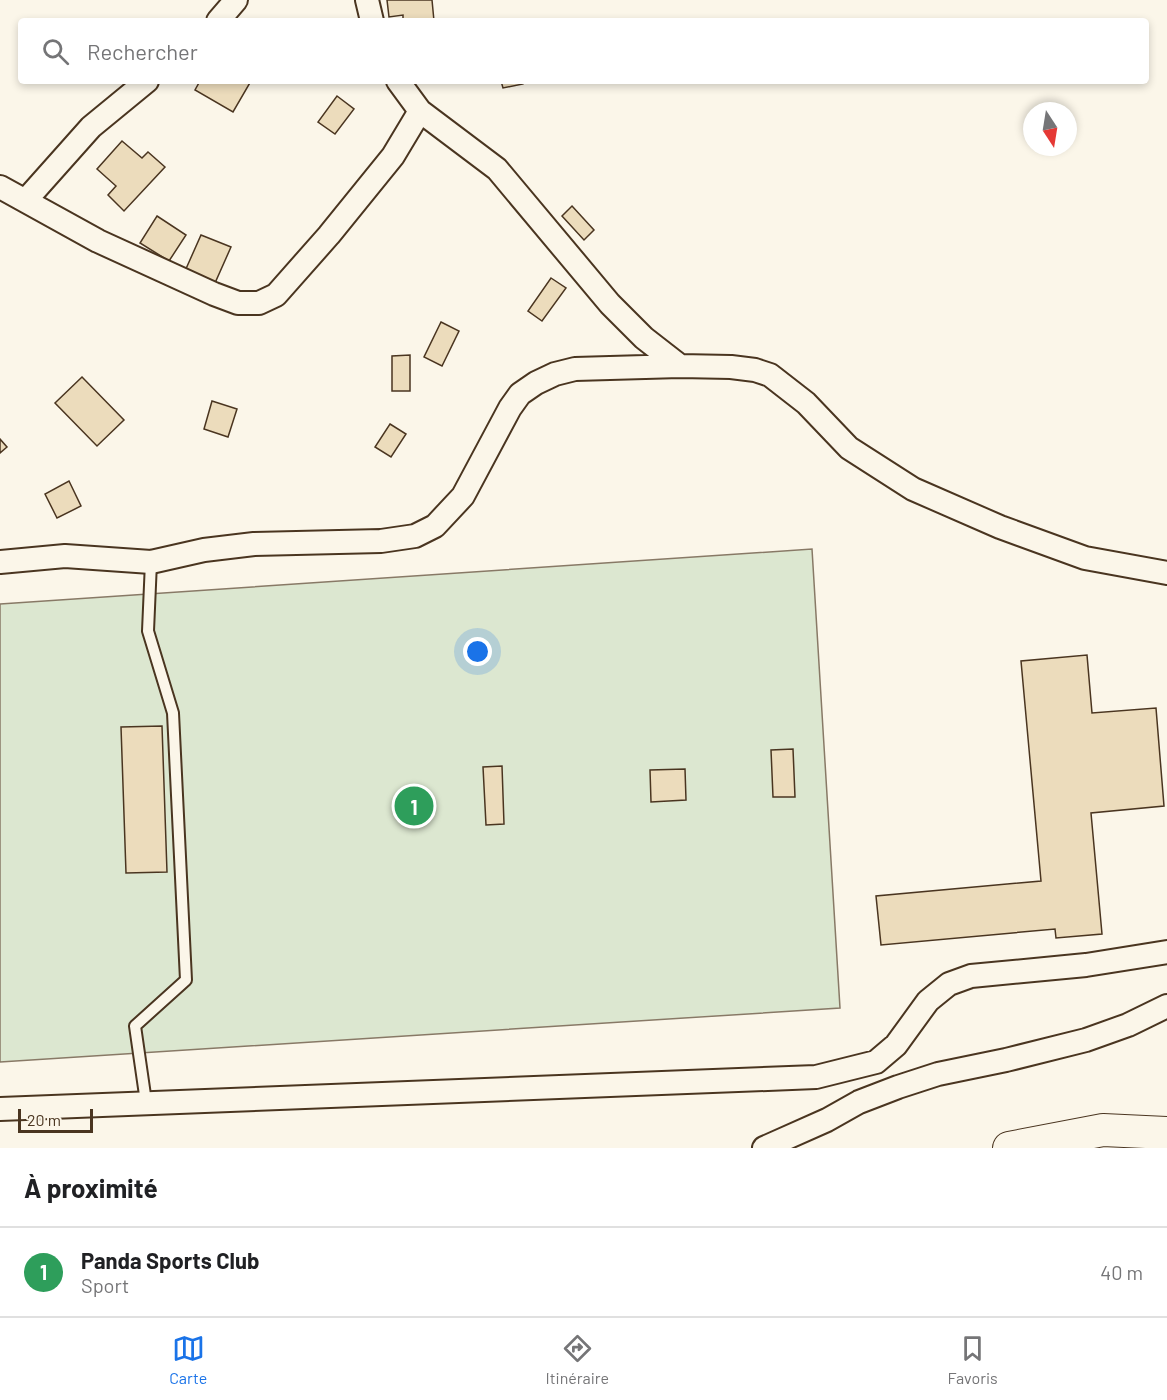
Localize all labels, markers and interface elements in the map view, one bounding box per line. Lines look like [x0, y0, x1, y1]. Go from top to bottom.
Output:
search box [18, 18, 1149, 84]
icon: search [39, 35, 72, 68]
text: Rechercher [87, 38, 198, 64]
north arrow [1023, 102, 1077, 156]
your location [463, 637, 492, 666]
pin: 1 [394, 784, 434, 828]
scale bar [18, 1106, 93, 1134]
text: 20 m [27, 1110, 61, 1129]
text: À proximité [24, 1172, 158, 1203]
text: Panda Sports Club [81, 1247, 259, 1273]
text: 1 [40, 1260, 47, 1284]
text: 40 m [1100, 1260, 1143, 1284]
text: Sport [81, 1273, 129, 1297]
tab: Carte [169, 1332, 207, 1387]
tab: Itinéraire [546, 1332, 609, 1387]
tab: Favoris [947, 1332, 998, 1387]

